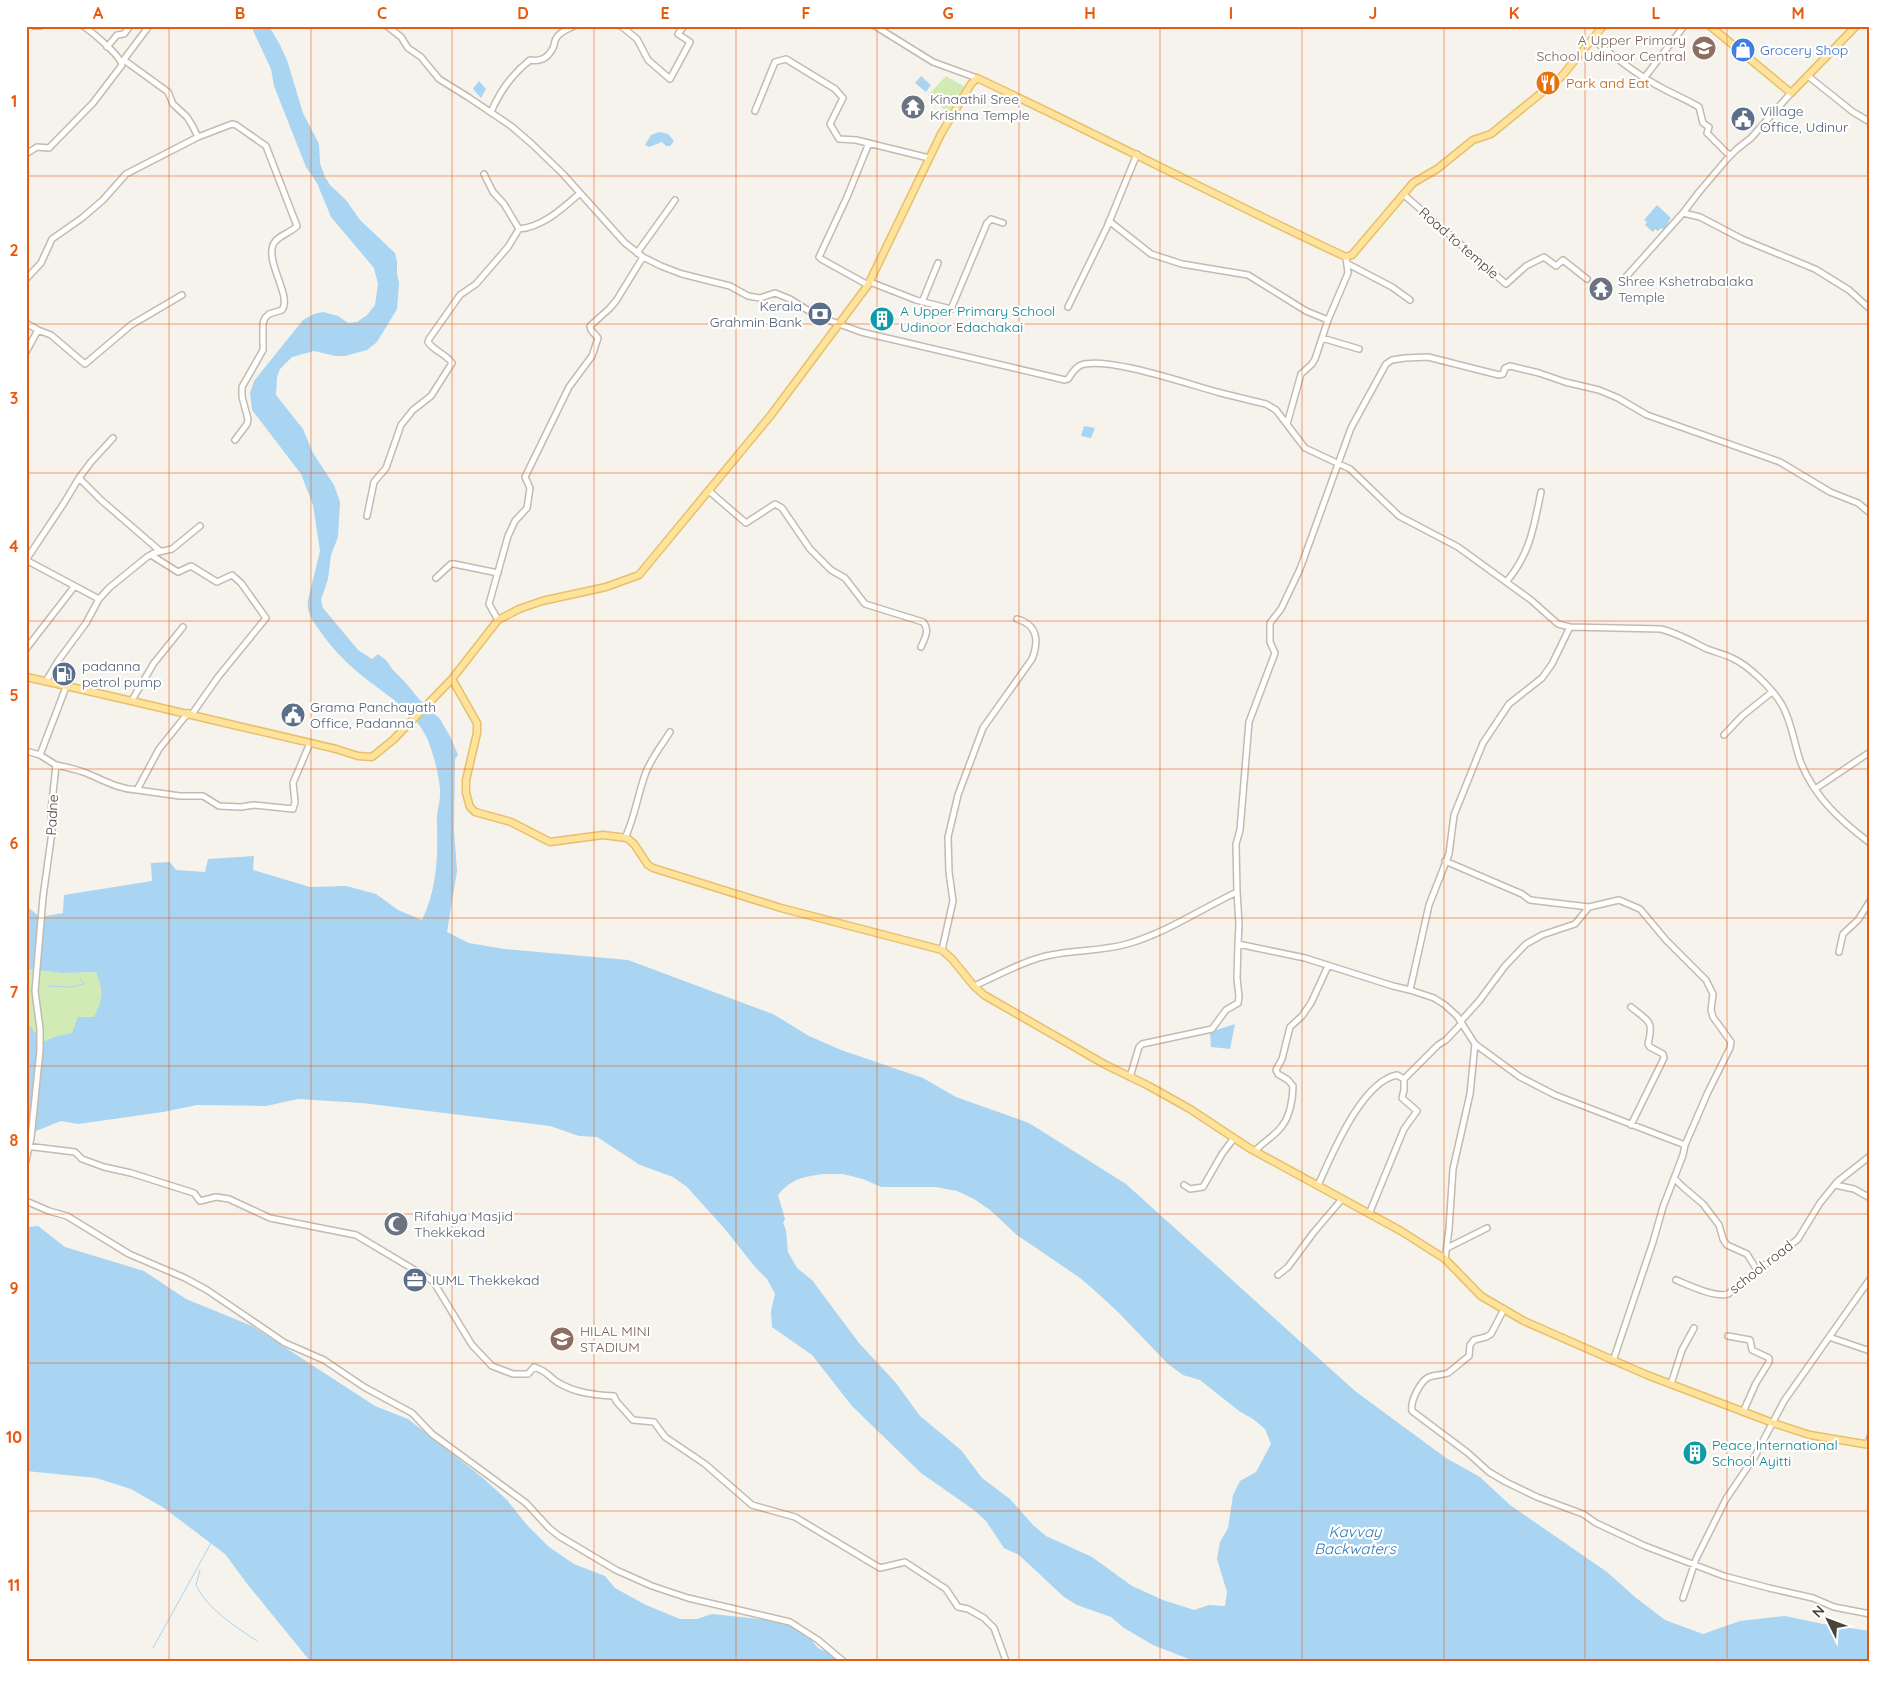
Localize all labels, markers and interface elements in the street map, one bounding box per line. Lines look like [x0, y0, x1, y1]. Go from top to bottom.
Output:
text: A [93, 3, 104, 23]
text: B [235, 3, 245, 23]
text: C [377, 3, 387, 23]
text: D [517, 3, 529, 23]
text: E [660, 3, 670, 23]
text: F [802, 3, 811, 23]
text: G [942, 3, 954, 23]
text: H [1084, 3, 1096, 23]
text: I [1229, 3, 1233, 23]
text: J [1369, 3, 1377, 23]
text: K [1509, 3, 1519, 23]
text: L [1652, 3, 1661, 23]
text: M [1791, 3, 1805, 23]
place label: A Upper Primary School Udinoor Central [1536, 31, 1686, 65]
school or university icon: A Upper Primary School Udinoor Central [1691, 35, 1717, 61]
shop icon: Grocery Shop [1730, 37, 1756, 63]
place label: Grocery Shop [1760, 41, 1848, 59]
restaurant icon: Park and Eat [1535, 70, 1561, 96]
place label: Park and Eat [1566, 74, 1650, 92]
place label: Kinaathil Sree Krishna Temple [930, 90, 1030, 124]
text: 1 [11, 91, 17, 111]
temple icon: Kinaathil Sree Krishna Temple [900, 94, 926, 120]
place label: Village Office, Udinur [1760, 102, 1849, 136]
public building icon: Village Office, Udinur [1730, 106, 1756, 132]
street label: Road to temple [1415, 203, 1503, 283]
text: 2 [9, 240, 19, 260]
place label: Shree Kshetrabalaka Temple [1618, 272, 1753, 306]
temple icon: Shree Kshetrabalaka Temple [1588, 276, 1614, 302]
place label: Kerala Grahmin Bank [710, 297, 802, 331]
bank icon: Kerala Grahmin Bank [807, 301, 833, 327]
place label: A Upper Primary School Udinoor Edachakai [900, 302, 1055, 336]
building icon: A Upper Primary School Udinoor Edachakai [869, 306, 895, 332]
text: 3 [10, 388, 18, 408]
text: 4 [9, 536, 19, 556]
place label: padanna petrol pump [82, 657, 161, 691]
fuel station icon: padanna petrol pump [51, 661, 77, 687]
text: 5 [9, 685, 19, 705]
place label: Grama Panchayath Office, Padanna [310, 698, 436, 732]
public building icon: Grama Panchayath Office, Padanna [280, 702, 306, 728]
street label: Padne [42, 794, 62, 836]
text: 6 [10, 833, 19, 853]
text: 7 [10, 982, 19, 1002]
text: 8 [10, 1130, 19, 1150]
place label: Rifahiya Masjid Thekkekad [414, 1207, 513, 1241]
mosque icon: Rifahiya Masjid Thekkekad [383, 1211, 409, 1237]
street label: school road [1725, 1236, 1797, 1298]
office icon: IUML Thekkekad [402, 1267, 428, 1293]
place label: IUML Thekkekad [432, 1271, 540, 1289]
text: 9 [9, 1278, 19, 1298]
place label: HILAL MINI STADIUM [580, 1322, 650, 1356]
school or university icon: HILAL MINI STADIUM [549, 1326, 575, 1352]
text: 10 [6, 1427, 22, 1447]
place label: Peace International School Ayitti [1712, 1436, 1838, 1470]
building icon: Peace International School Ayitti [1682, 1440, 1708, 1466]
water label: Kavvay Backwaters [1314, 1522, 1397, 1558]
text: 11 [8, 1575, 20, 1595]
north arrow [1804, 1594, 1854, 1644]
text: N [1808, 1601, 1828, 1621]

